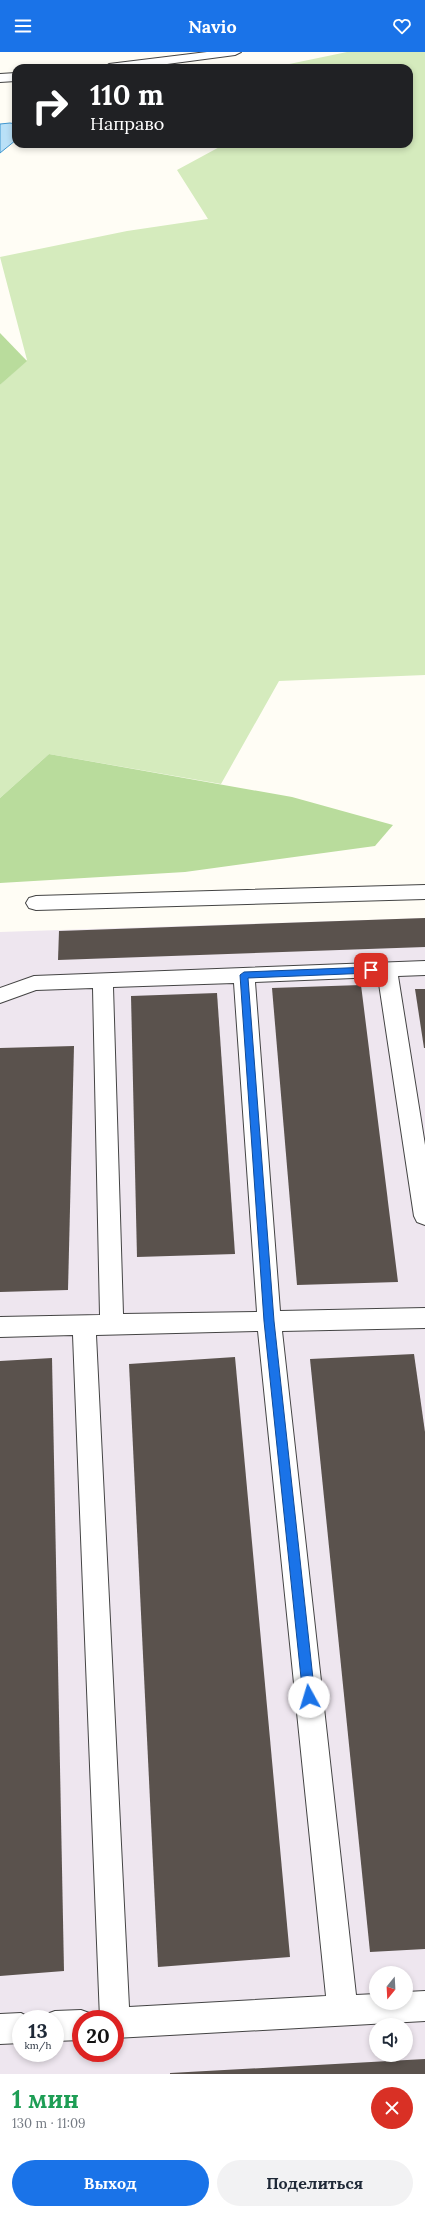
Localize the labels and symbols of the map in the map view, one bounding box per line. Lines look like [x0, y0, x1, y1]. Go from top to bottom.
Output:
pin [354, 953, 388, 987]
position arrow [288, 1676, 330, 1718]
north arrow [369, 1966, 413, 2010]
speed limit sign: 20 [72, 2010, 124, 2062]

